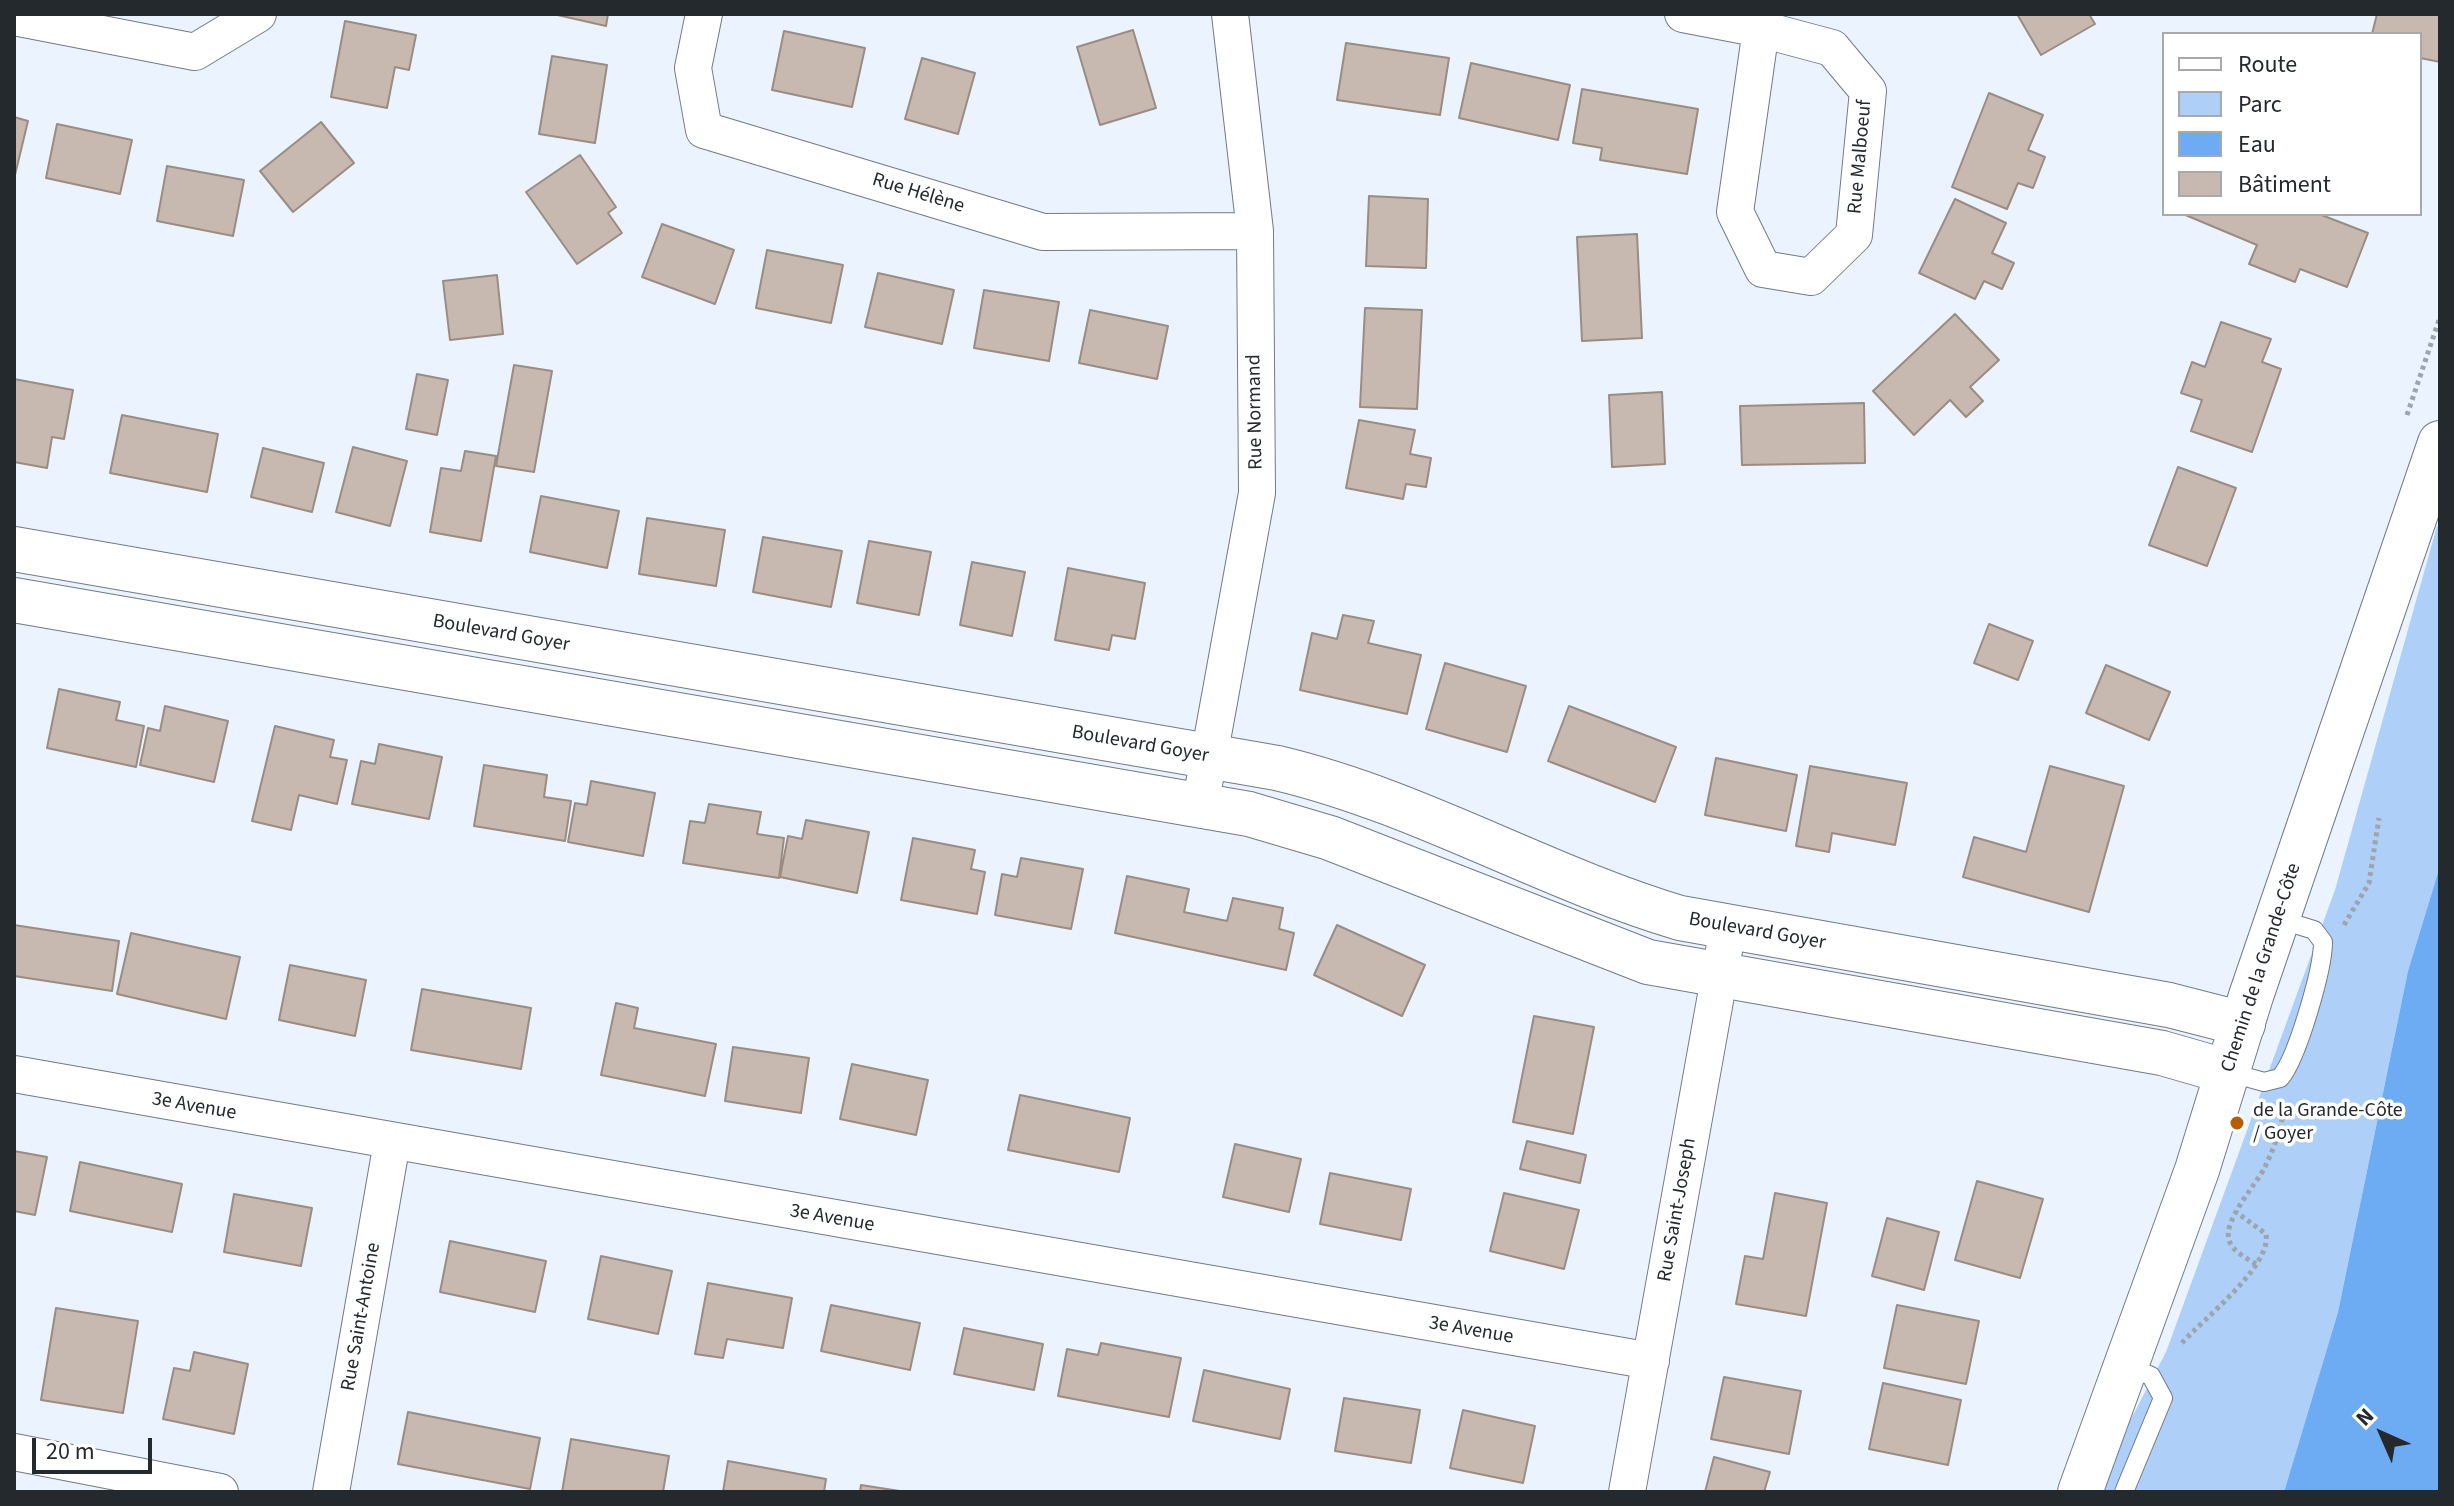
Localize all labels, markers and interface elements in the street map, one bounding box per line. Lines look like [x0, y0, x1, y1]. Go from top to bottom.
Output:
legend [2162, 32, 2422, 216]
text: Route [2238, 47, 2297, 82]
text: Parc [2238, 87, 2282, 122]
street label: Rue Malboeuf [1844, 99, 1878, 215]
text: Eau [2238, 127, 2276, 162]
text: Bâtiment [2238, 167, 2331, 202]
street label: Rue Hélène [869, 169, 967, 219]
street label: Rue Normand [1243, 354, 1269, 470]
street label: Boulevard Goyer [431, 610, 571, 658]
street label: Boulevard Goyer [1070, 721, 1210, 769]
street label: Chemin de la Grande-Côte [2217, 860, 2307, 1076]
street label: Boulevard Goyer [1687, 908, 1827, 956]
street label: 3e Avenue [150, 1088, 238, 1126]
place label: de la Grande-Côte / Goyer [2253, 1100, 2403, 1147]
marker: de la Grande-Côte / Goyer [2228, 1114, 2246, 1132]
street label: Rue Saint-Joseph [1654, 1136, 1702, 1284]
street label: 3e Avenue [788, 1200, 876, 1238]
street label: Rue Saint-Antoine [337, 1241, 387, 1393]
street label: 3e Avenue [1427, 1312, 1515, 1350]
north arrow [2342, 1394, 2422, 1474]
text: N [2349, 1401, 2382, 1434]
scale bar [36, 1422, 156, 1472]
text: 20 m [46, 1434, 95, 1469]

